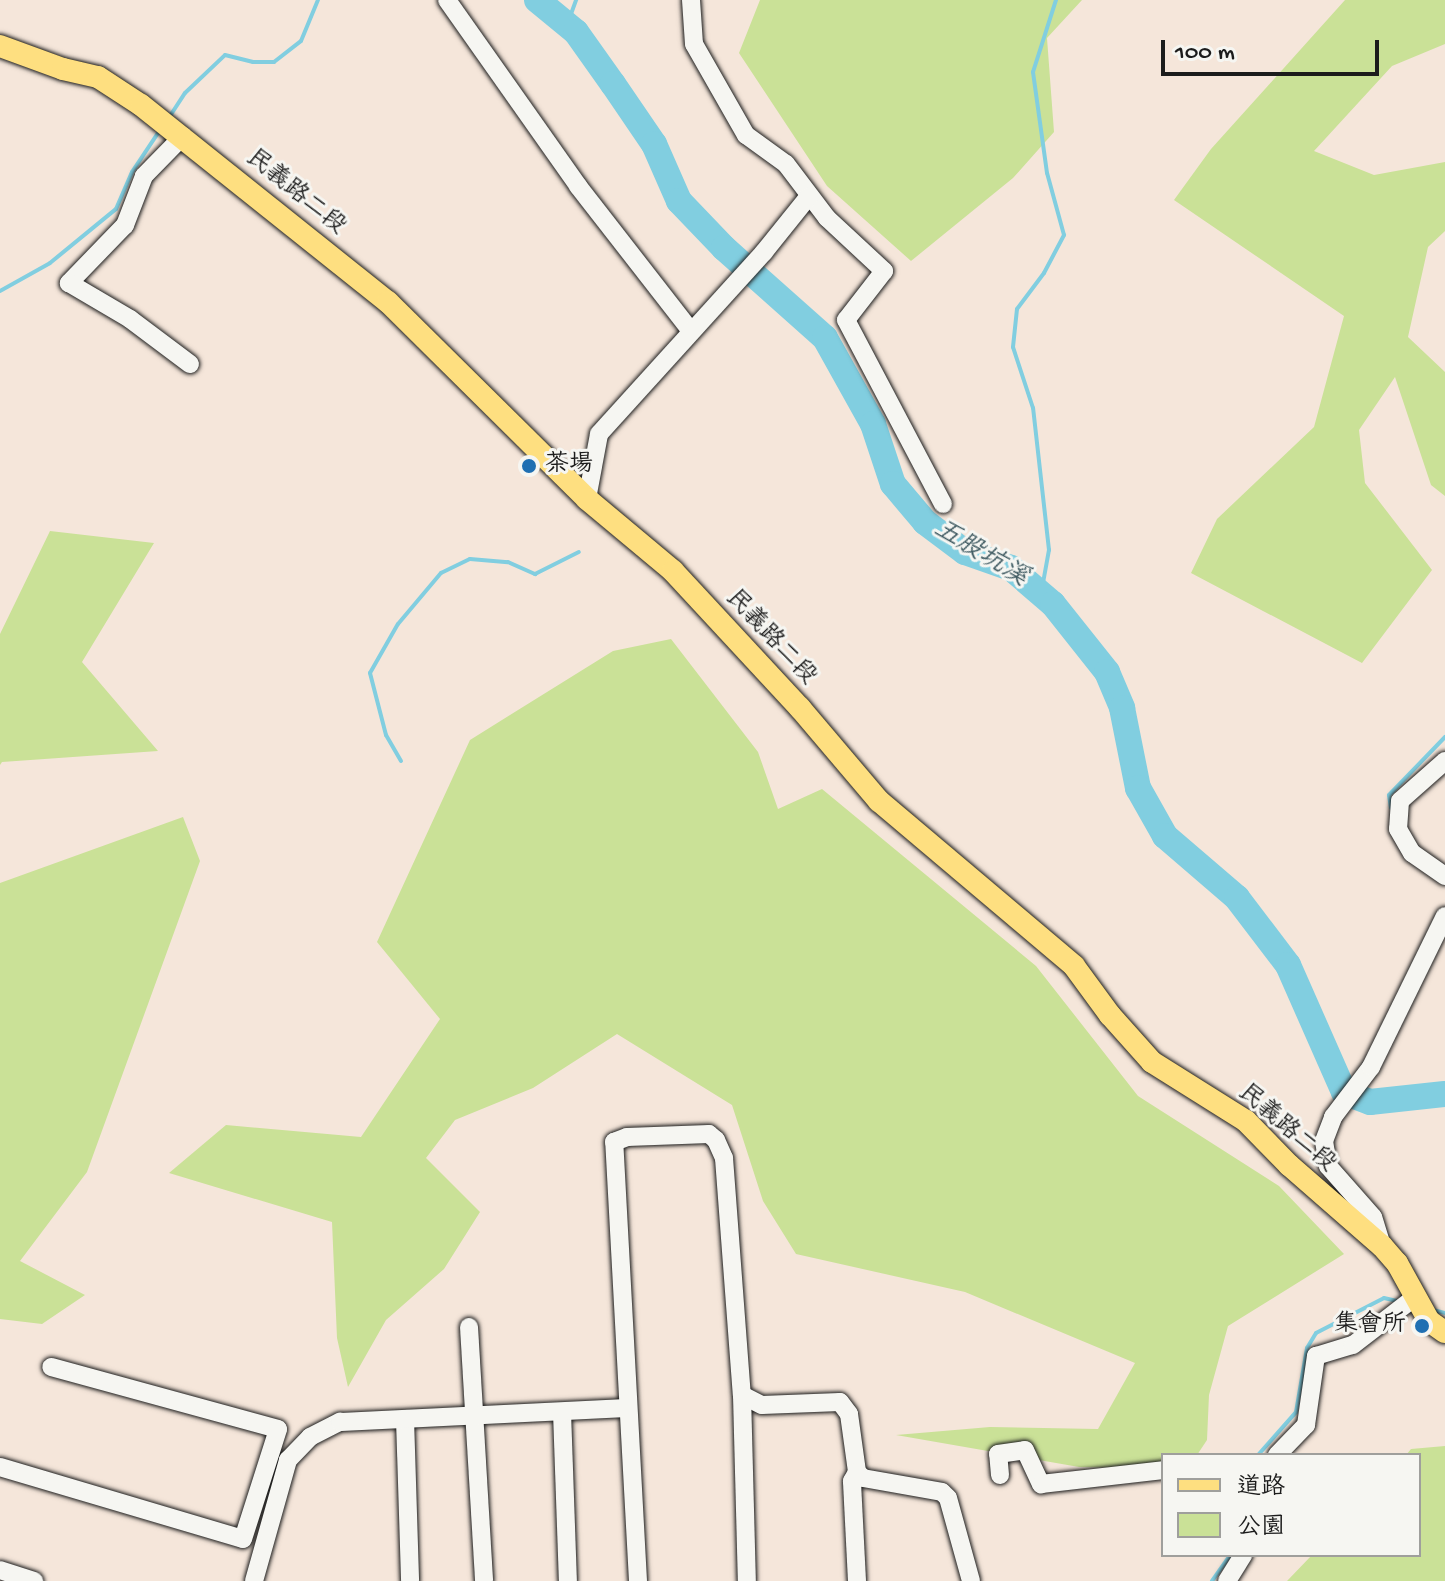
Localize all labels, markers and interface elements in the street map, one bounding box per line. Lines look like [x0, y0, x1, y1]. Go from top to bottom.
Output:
scale bar [1165, 24, 1383, 74]
text: 100 m [1175, 39, 1235, 68]
street label: 民義路二段 [239, 144, 351, 242]
place label: 茶場 [545, 452, 593, 480]
marker: 茶場 [520, 457, 538, 475]
water label: 五股坑溪 [927, 515, 1033, 595]
street label: 民義路二段 [719, 584, 821, 692]
street label: 民義路二段 [1231, 1079, 1341, 1179]
place label: 集會所 [1334, 1312, 1406, 1340]
marker: 集會所 [1413, 1317, 1431, 1335]
legend [1161, 1453, 1421, 1557]
text: 道路 [1237, 1474, 1285, 1503]
text: 公園 [1237, 1514, 1285, 1543]

